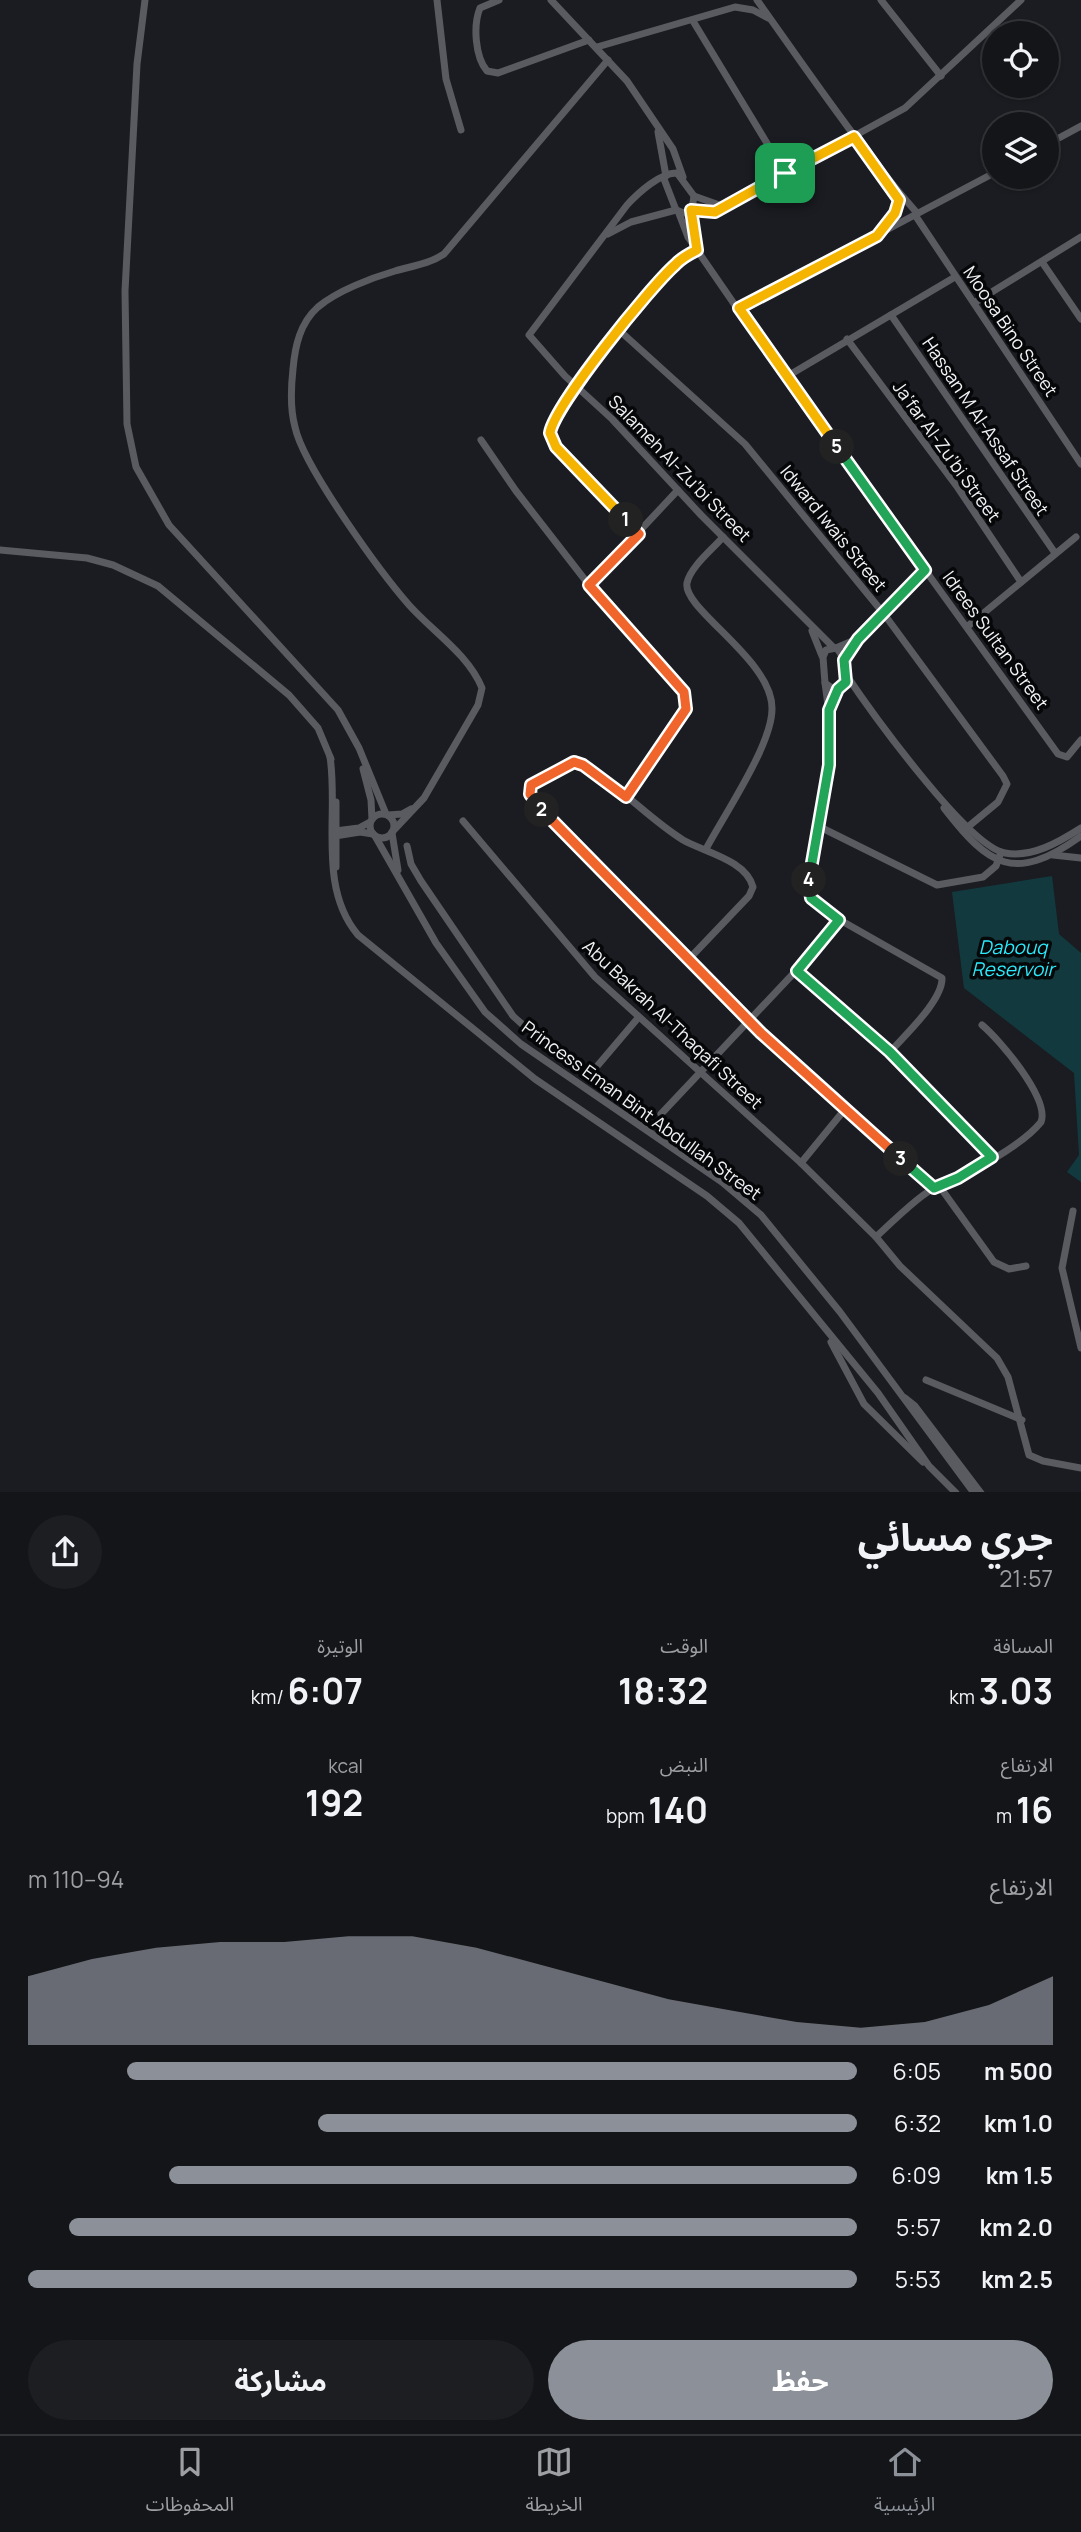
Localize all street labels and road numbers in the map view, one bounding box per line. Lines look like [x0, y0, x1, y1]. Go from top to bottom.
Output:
street label: Moosa Bino Street [958, 261, 1064, 401]
street label: Hassan M Al-Assaf Street [917, 332, 1055, 520]
street label: Ja‘far Al-Zu‘bi Street [888, 376, 1006, 526]
street label: Salameh Al-Zu‘bi Street [603, 389, 757, 547]
street label: Idward Iwais Street [775, 460, 893, 596]
street label: Idrees Sultan Street [938, 566, 1054, 714]
street label: Abu Bakrah Al-Thaqafi Street [578, 934, 768, 1114]
street label: Princess Eman Bint Abdullah Street [517, 1015, 767, 1205]

